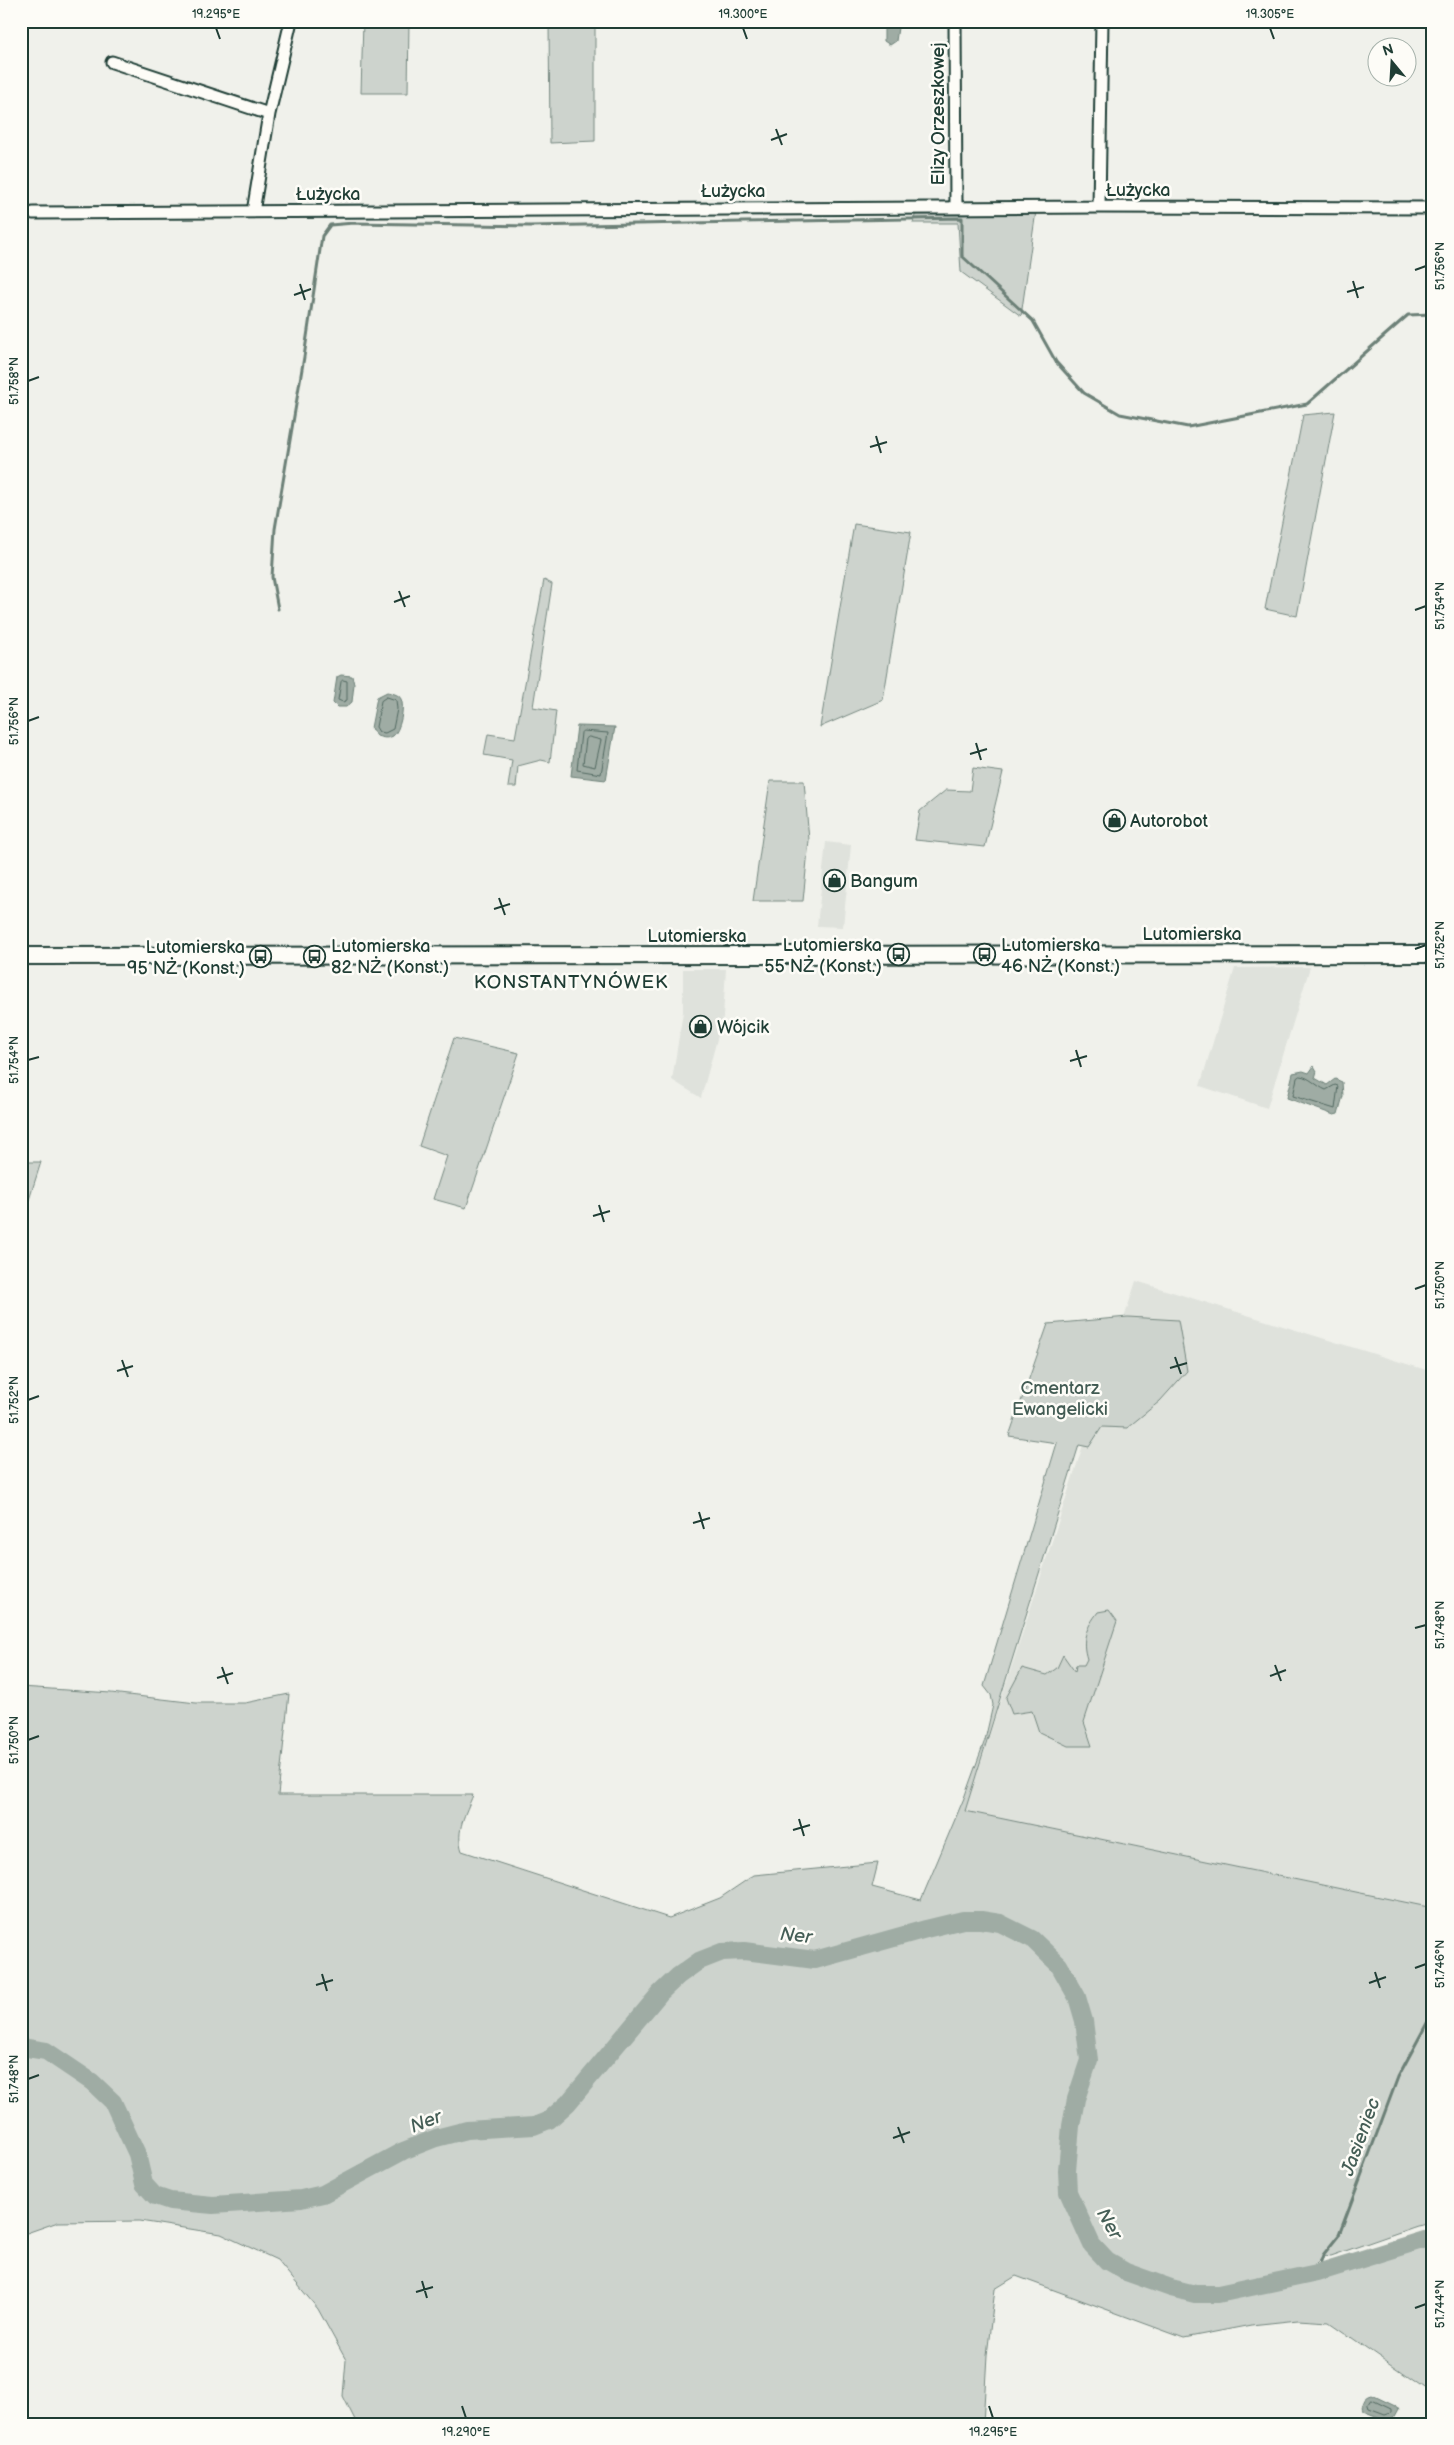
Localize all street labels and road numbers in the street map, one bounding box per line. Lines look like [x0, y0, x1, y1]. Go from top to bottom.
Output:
street label: Elizy Orzeszkowej [928, 42, 949, 186]
street label: Łużycka [1105, 180, 1171, 201]
street label: Łużycka [700, 181, 766, 202]
street label: Łużycka [295, 184, 361, 205]
street label: Lutomierska [1142, 924, 1242, 945]
street label: Lutomierska [647, 926, 747, 947]

